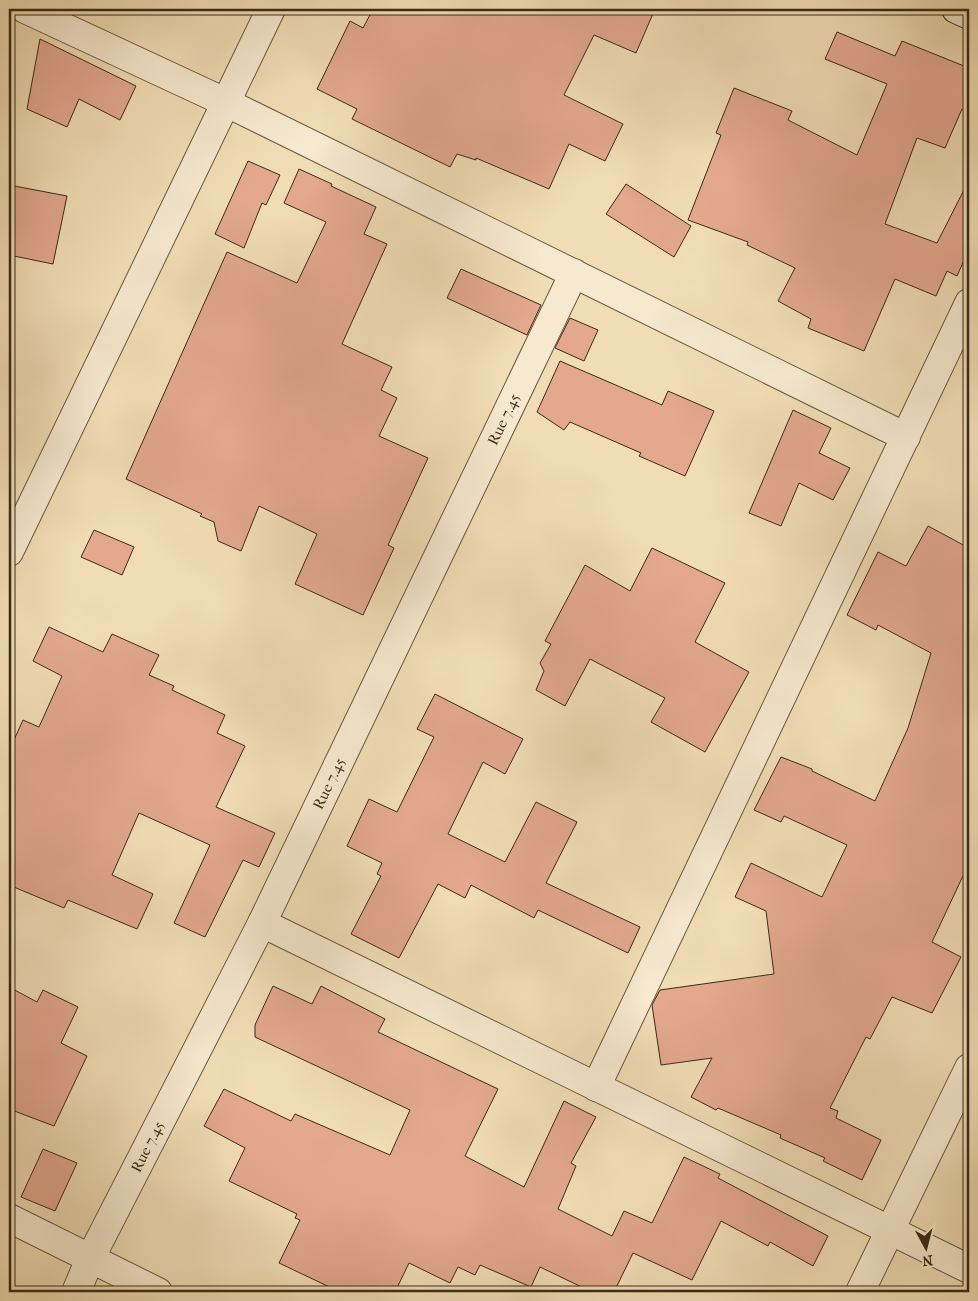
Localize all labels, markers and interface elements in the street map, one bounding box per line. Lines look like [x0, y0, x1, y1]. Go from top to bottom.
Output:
street label: Rue 7.45 [484, 391, 524, 448]
street label: Rue 7.45 [309, 755, 349, 812]
street label: Rue 7.45 [127, 1118, 168, 1175]
north arrow [900, 1224, 950, 1274]
text: N [921, 1251, 934, 1270]

